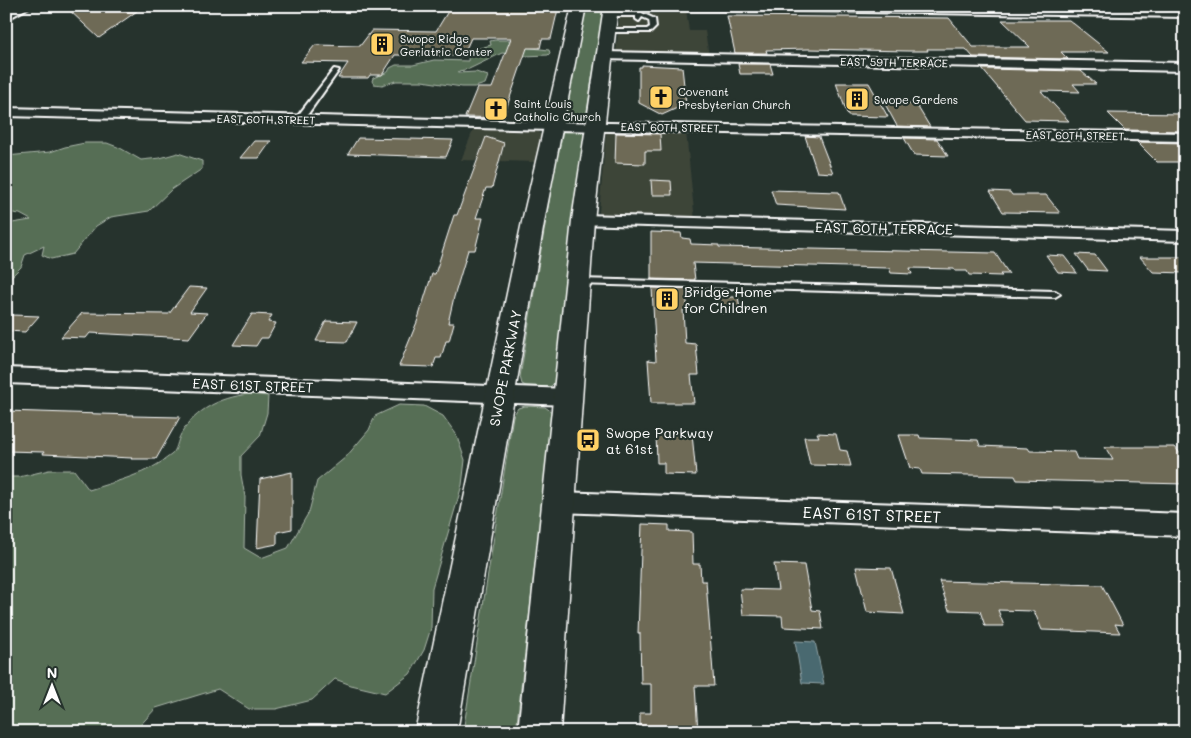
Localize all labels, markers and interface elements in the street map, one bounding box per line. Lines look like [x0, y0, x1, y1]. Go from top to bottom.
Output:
building icon: Swope Ridge Geriatric Center [369, 31, 395, 57]
place label: Swope Ridge Geriatric Center [400, 31, 492, 59]
street label: EAST 59TH TERRACE [840, 54, 948, 70]
church icon: Covenant Presbyterian Church [648, 84, 674, 110]
place label: Covenant Presbyterian Church [678, 84, 790, 112]
building icon: Swope Gardens [844, 86, 870, 112]
place label: Swope Gardens [874, 92, 958, 107]
church icon: Saint Louis Catholic Church [483, 96, 509, 122]
place label: Saint Louis Catholic Church [514, 96, 601, 124]
street label: EAST 60TH STREET [216, 111, 316, 127]
street label: EAST 60TH STREET [620, 119, 720, 135]
street label: EAST 60TH STREET [1025, 127, 1125, 143]
street label: EAST 60TH TERRACE [815, 217, 953, 239]
place label: Bridge Home for Children [684, 282, 772, 317]
building icon: Bridge Home for Children [654, 286, 680, 312]
street label: SWOPE PARKWAY [484, 308, 526, 428]
street label: EAST 61ST STREET [192, 373, 314, 397]
place label: Swope Parkway at 61st [606, 423, 713, 458]
bus stop icon: Swope Parkway at 61st [575, 427, 601, 453]
street label: EAST 61ST STREET [802, 501, 942, 527]
north arrow [28, 660, 78, 710]
text: N [47, 663, 57, 682]

